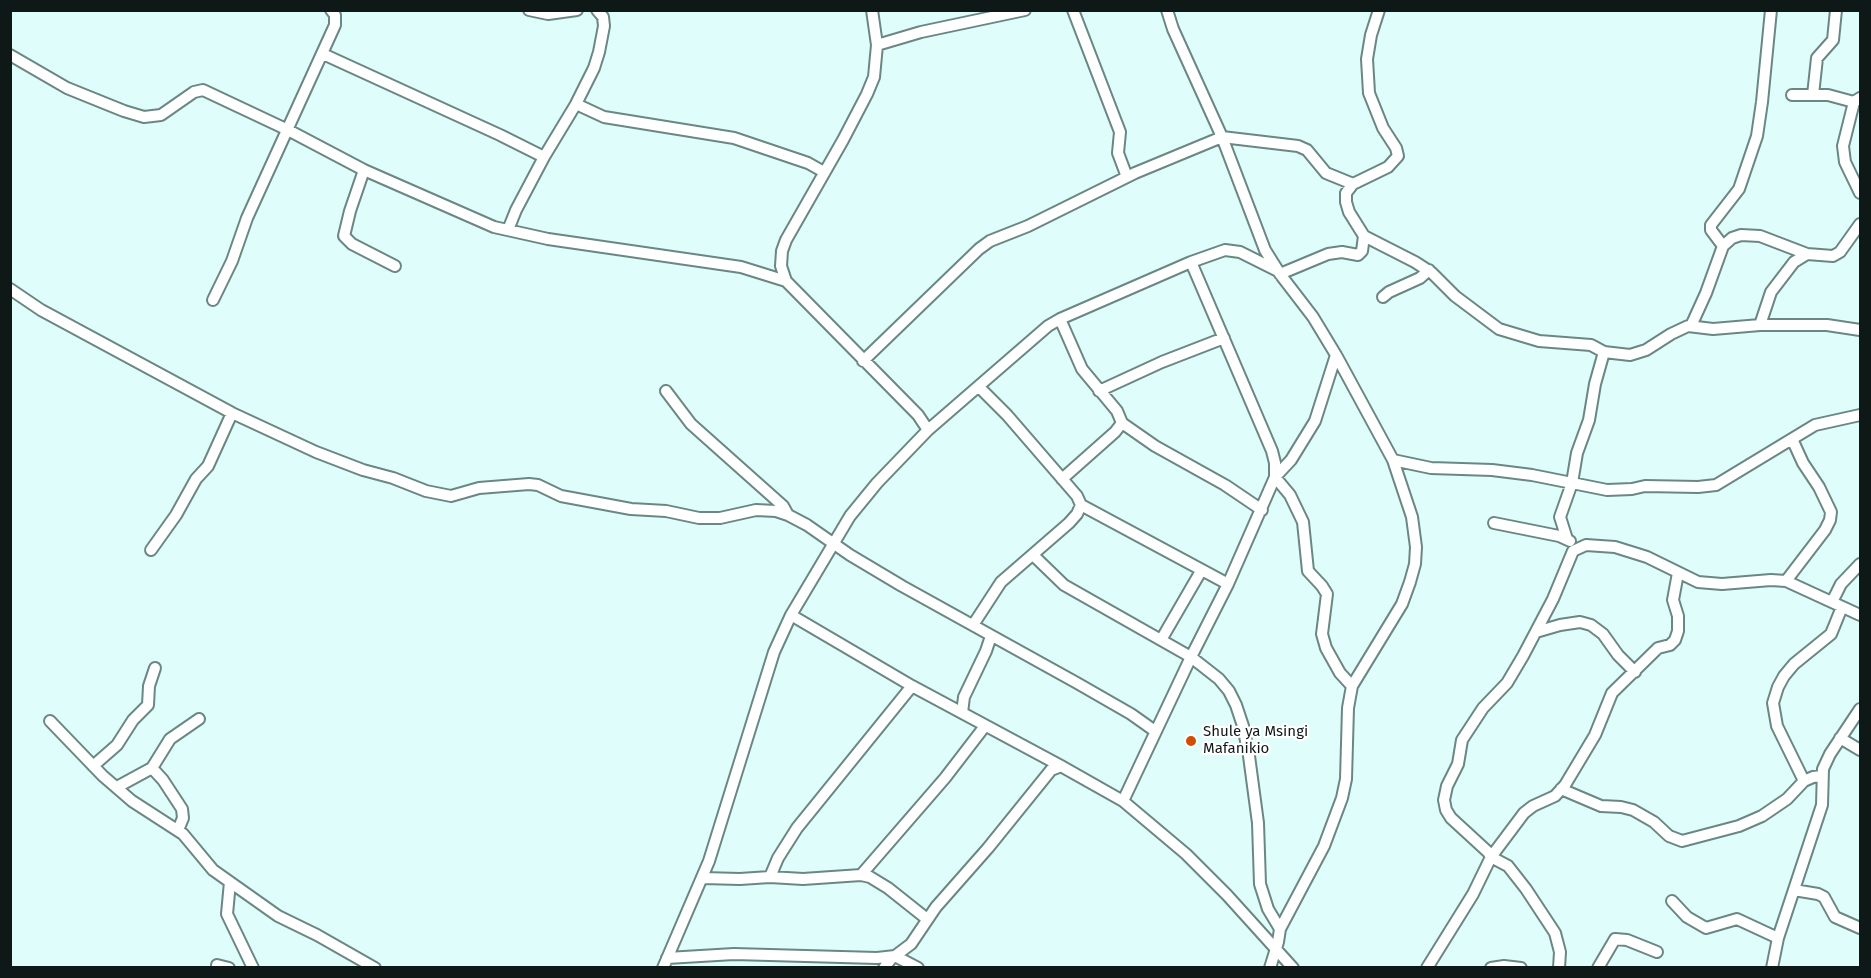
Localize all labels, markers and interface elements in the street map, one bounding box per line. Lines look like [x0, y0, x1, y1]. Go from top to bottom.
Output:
place label: Shule ya Msingi Mafanikio [1203, 723, 1308, 758]
marker: Shule ya Msingi Mafanikio [1184, 734, 1198, 748]

